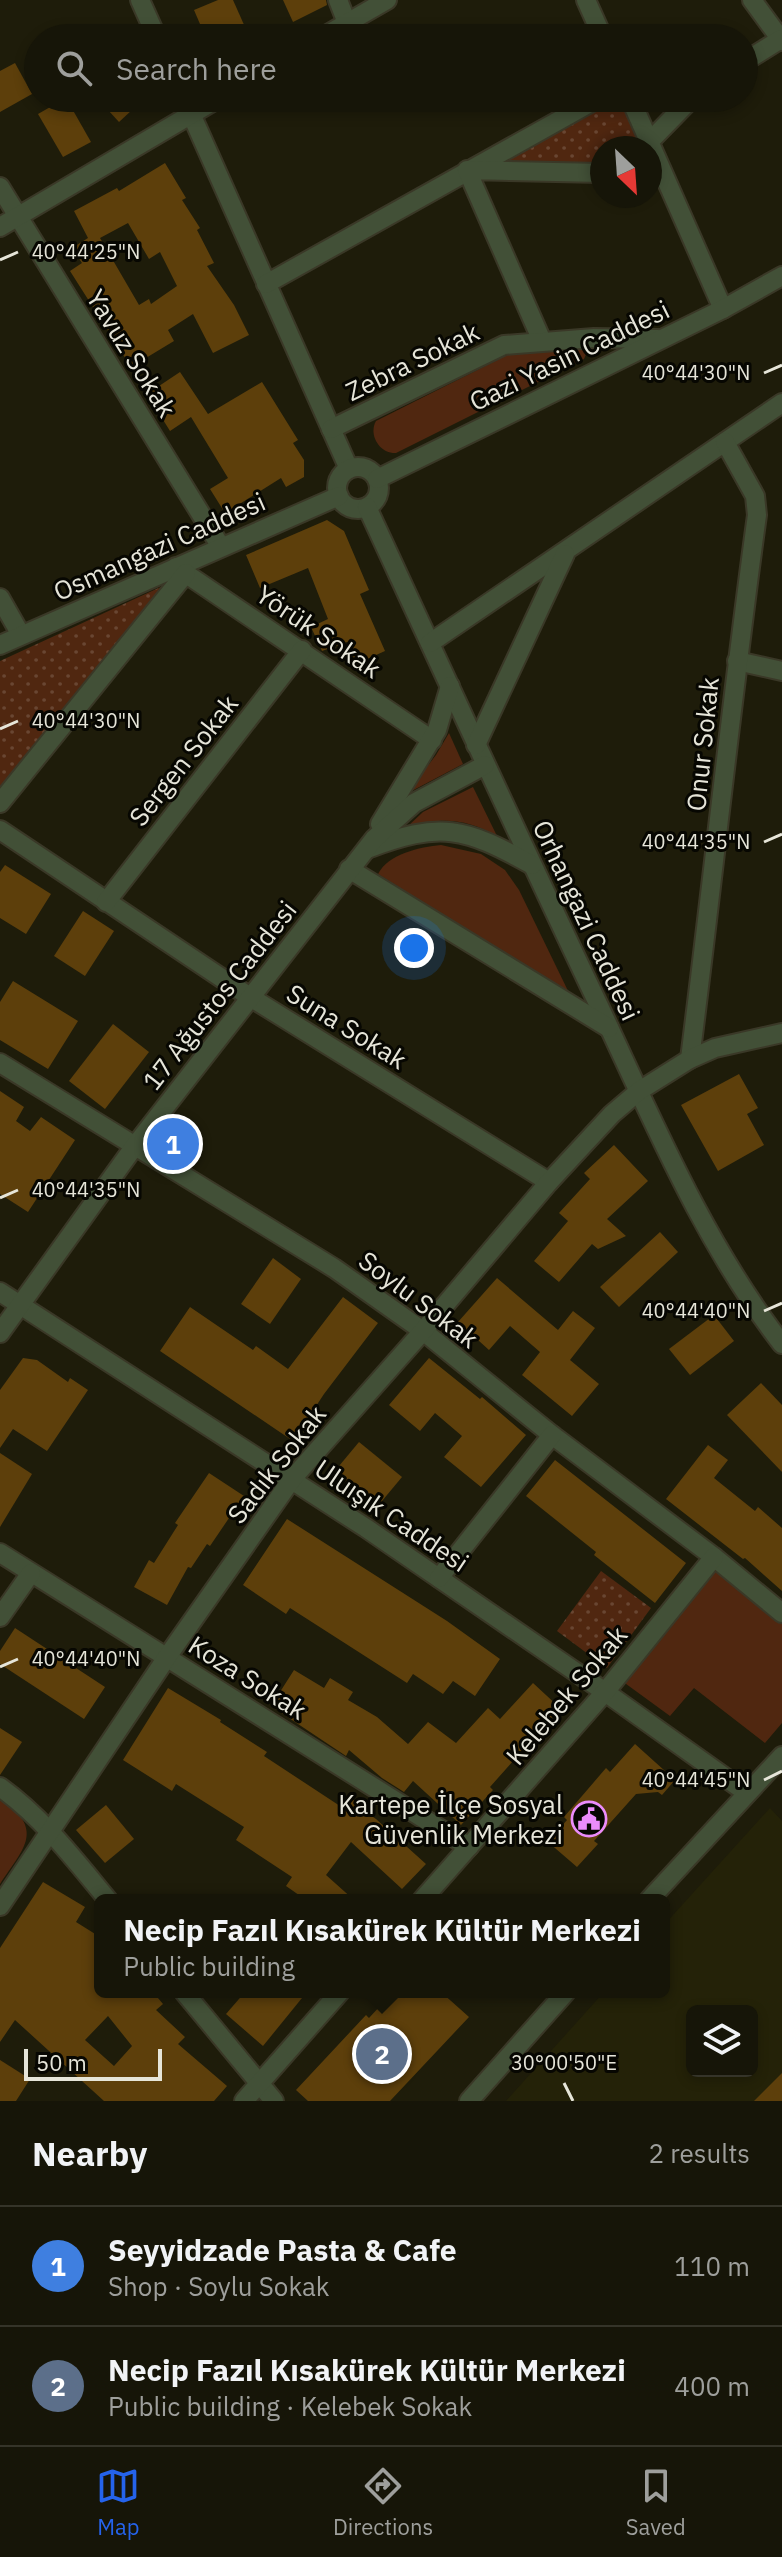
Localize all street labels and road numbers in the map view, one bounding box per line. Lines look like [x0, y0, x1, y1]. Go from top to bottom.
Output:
street label: Yavuz Sokak [79, 283, 185, 423]
street label: Gazi Yasin Caddesi [463, 292, 675, 418]
street label: Zebra Sokak [340, 314, 485, 408]
street label: Osmangazi Caddesi [48, 484, 270, 608]
street label: Yörük Sokak [250, 577, 388, 685]
street label: Onur Sokak [678, 675, 726, 813]
street label: Sergen Sokak [121, 687, 245, 833]
street label: Orhangazi Caddesi [526, 814, 648, 1026]
street label: 17 Ağustos Caddesi [135, 894, 303, 1096]
street label: Suna Sokak [281, 976, 414, 1076]
street label: Soylu Sokak [352, 1243, 486, 1355]
street label: Sadık Sokak [219, 1398, 333, 1530]
street label: Uluışık Caddesi [308, 1451, 476, 1579]
street label: Kelebek Sokak [498, 1618, 634, 1772]
street label: Koza Sokak [183, 1627, 314, 1727]

